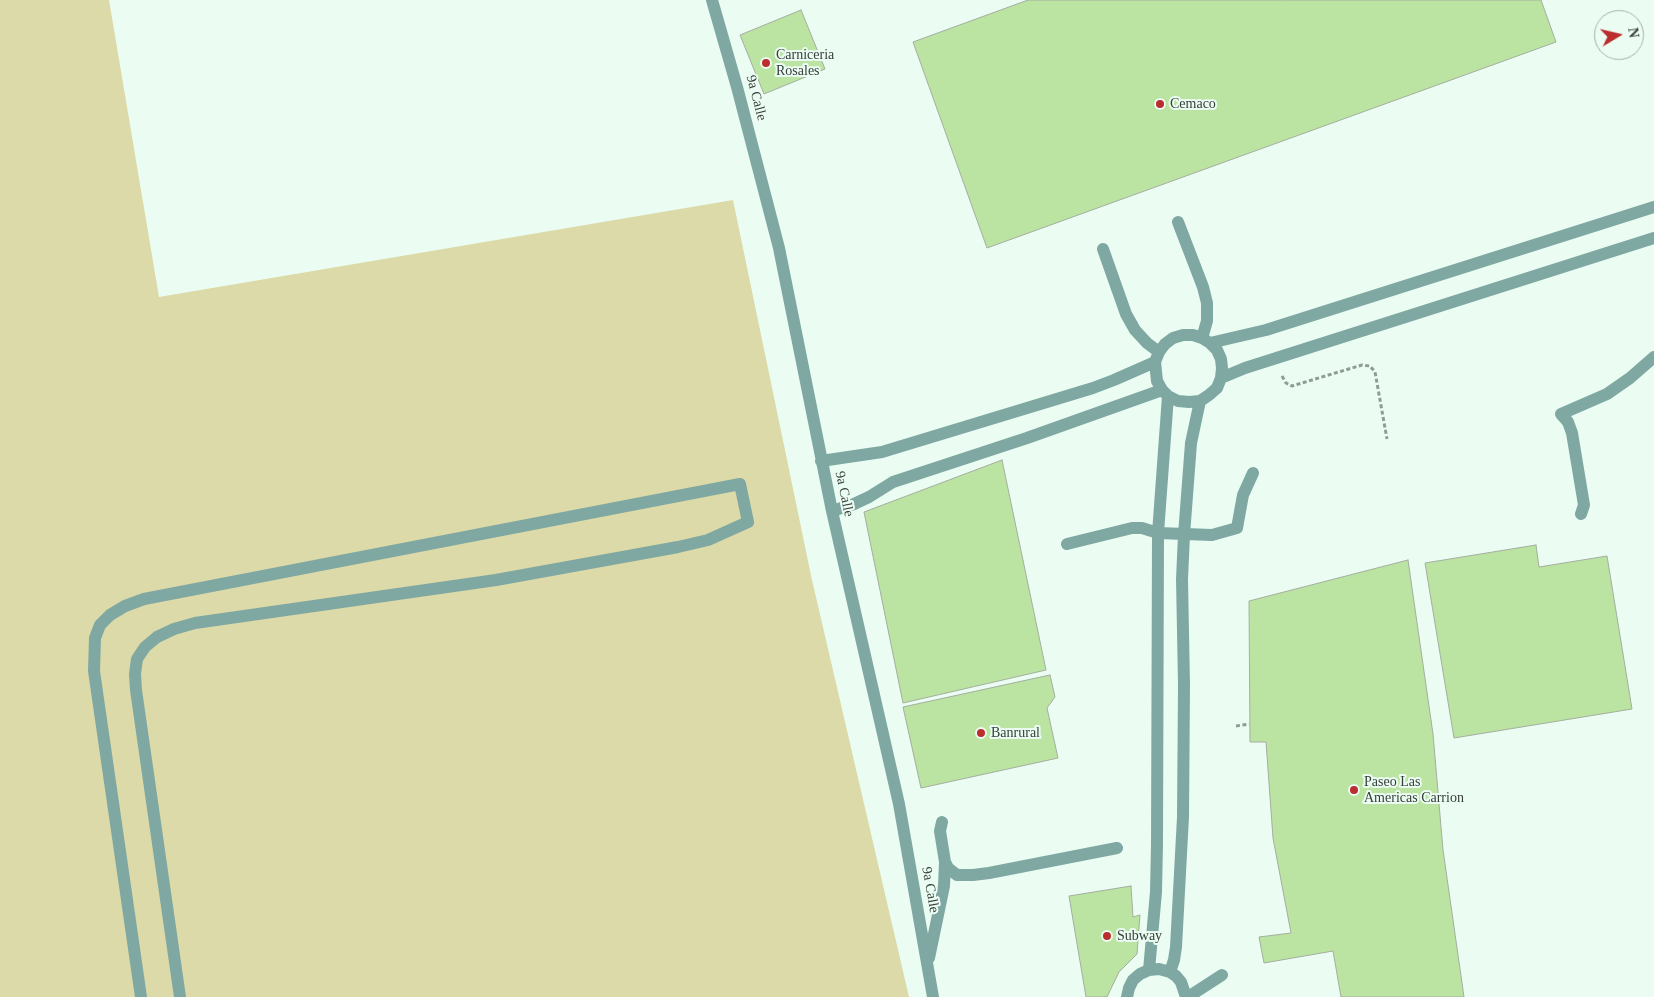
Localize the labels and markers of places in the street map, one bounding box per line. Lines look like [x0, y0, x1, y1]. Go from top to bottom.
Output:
place label: Carniceria Rosales [776, 47, 834, 80]
marker: Carniceria Rosales [760, 57, 772, 69]
place label: Cemaco [1170, 96, 1216, 112]
marker: Cemaco [1154, 98, 1166, 110]
place label: Banrural [991, 725, 1040, 741]
marker: Banrural [975, 727, 987, 739]
place label: Paseo Las Americas Carrion [1364, 774, 1464, 806]
marker: Paseo Las Americas Carrion [1348, 784, 1360, 796]
place label: Subway [1117, 928, 1162, 944]
marker: Subway [1101, 930, 1113, 942]

